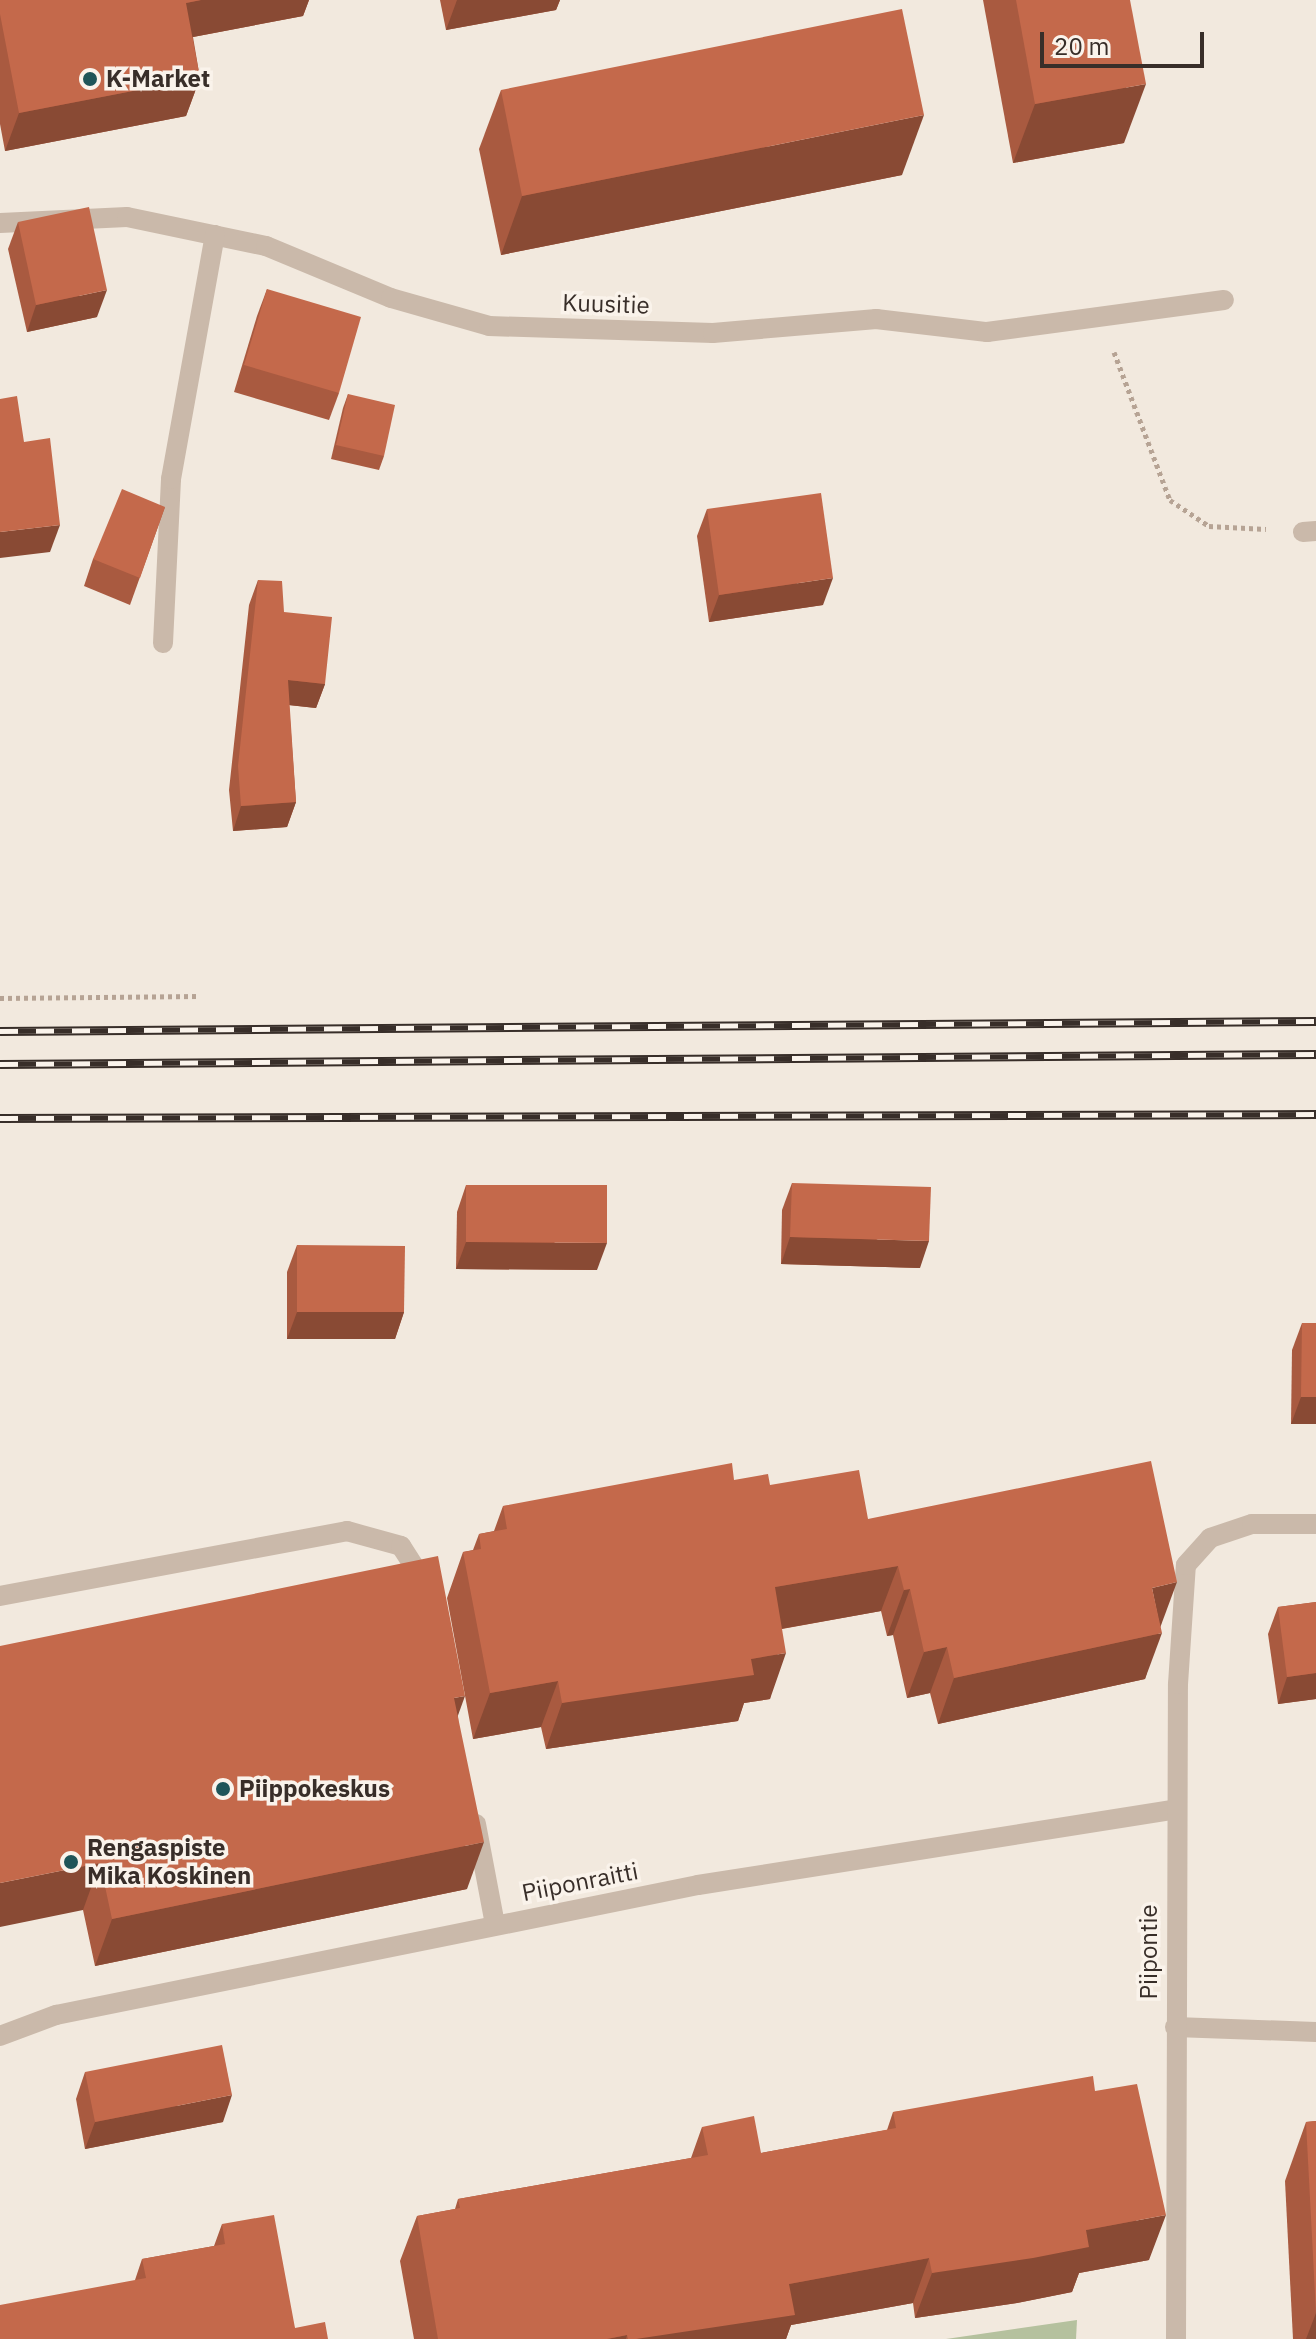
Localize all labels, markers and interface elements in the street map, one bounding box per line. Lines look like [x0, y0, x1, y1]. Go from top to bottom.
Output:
scale bar [1044, 16, 1208, 66]
text: 20 m [1054, 30, 1109, 62]
place label: K-Market [106, 65, 210, 93]
marker: K-Market [81, 70, 99, 88]
street label: Kuusitie [562, 288, 650, 320]
place label: Piippokeskus [239, 1775, 390, 1803]
marker: Piippokeskus [214, 1780, 232, 1798]
place label: Rengaspiste Mika Koskinen [87, 1834, 251, 1890]
marker: Rengaspiste Mika Koskinen [62, 1853, 80, 1871]
street label: Piiponraitti [519, 1857, 641, 1907]
street label: Piipontie [1135, 1904, 1163, 2000]

